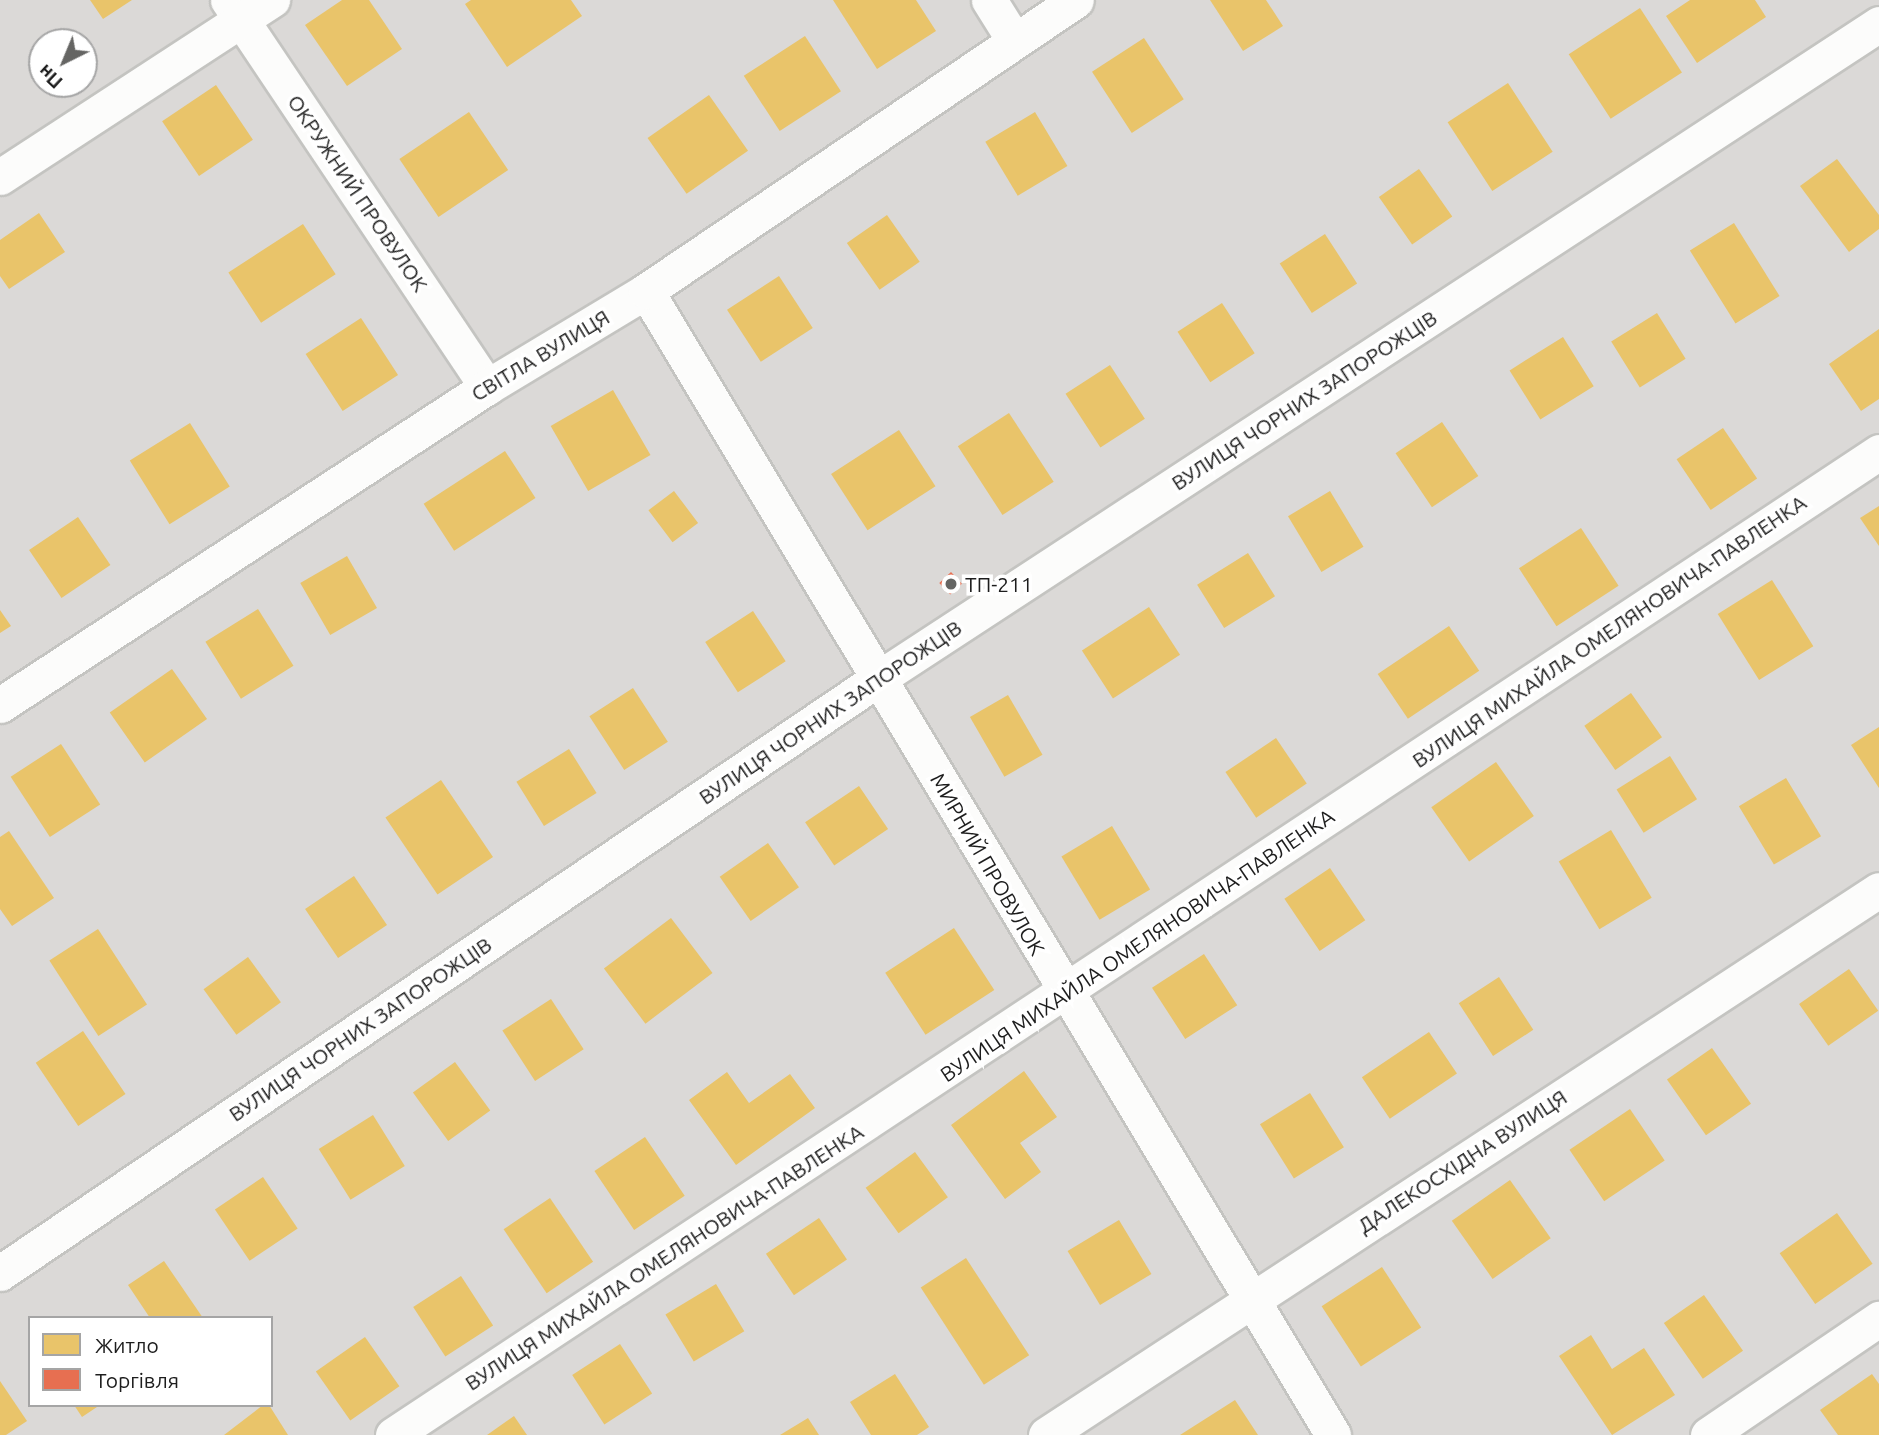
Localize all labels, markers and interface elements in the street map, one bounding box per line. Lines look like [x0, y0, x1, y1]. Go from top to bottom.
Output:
north arrow [28, 28, 98, 98]
text: Пн [33, 60, 67, 93]
street label: ОКРУЖНИЙ ПРОВУЛОК [283, 90, 433, 296]
street label: СВІТЛА ВУЛИЦЯ [466, 304, 614, 406]
street label: ВУЛИЦЯ ЧОРНИХ ЗАПОРОЖЦІВ [1167, 305, 1441, 495]
street label: ВУЛИЦЯ МИХАЙЛА ОМЕЛЯНОВИЧА-ПАВЛЕНКА [1407, 489, 1811, 773]
place label: ТП-211 [965, 571, 1033, 597]
marker: ТП-211 [943, 576, 959, 592]
street label: ВУЛИЦЯ ЧОРНИХ ЗАПОРОЖЦІВ [694, 615, 966, 809]
street label: МИРНИЙ ПРОВУЛОК [926, 768, 1050, 960]
street label: ВУЛИЦЯ МИХАЙЛА ОМЕЛЯНОВИЧА-ПАВЛЕНКА [935, 803, 1339, 1087]
street label: ВУЛИЦЯ ЧОРНИХ ЗАПОРОЖЦІВ [224, 932, 496, 1126]
street label: ДАЛЕКОСХІДНА ВУЛИЦЯ [1353, 1084, 1571, 1238]
street label: ВУЛИЦЯ МИХАЙЛА ОМЕЛЯНОВИЧА-ПАВЛЕНКА [460, 1119, 868, 1395]
legend [28, 1316, 273, 1407]
text: Житло [95, 1333, 159, 1357]
text: Торгівля [95, 1368, 179, 1392]

